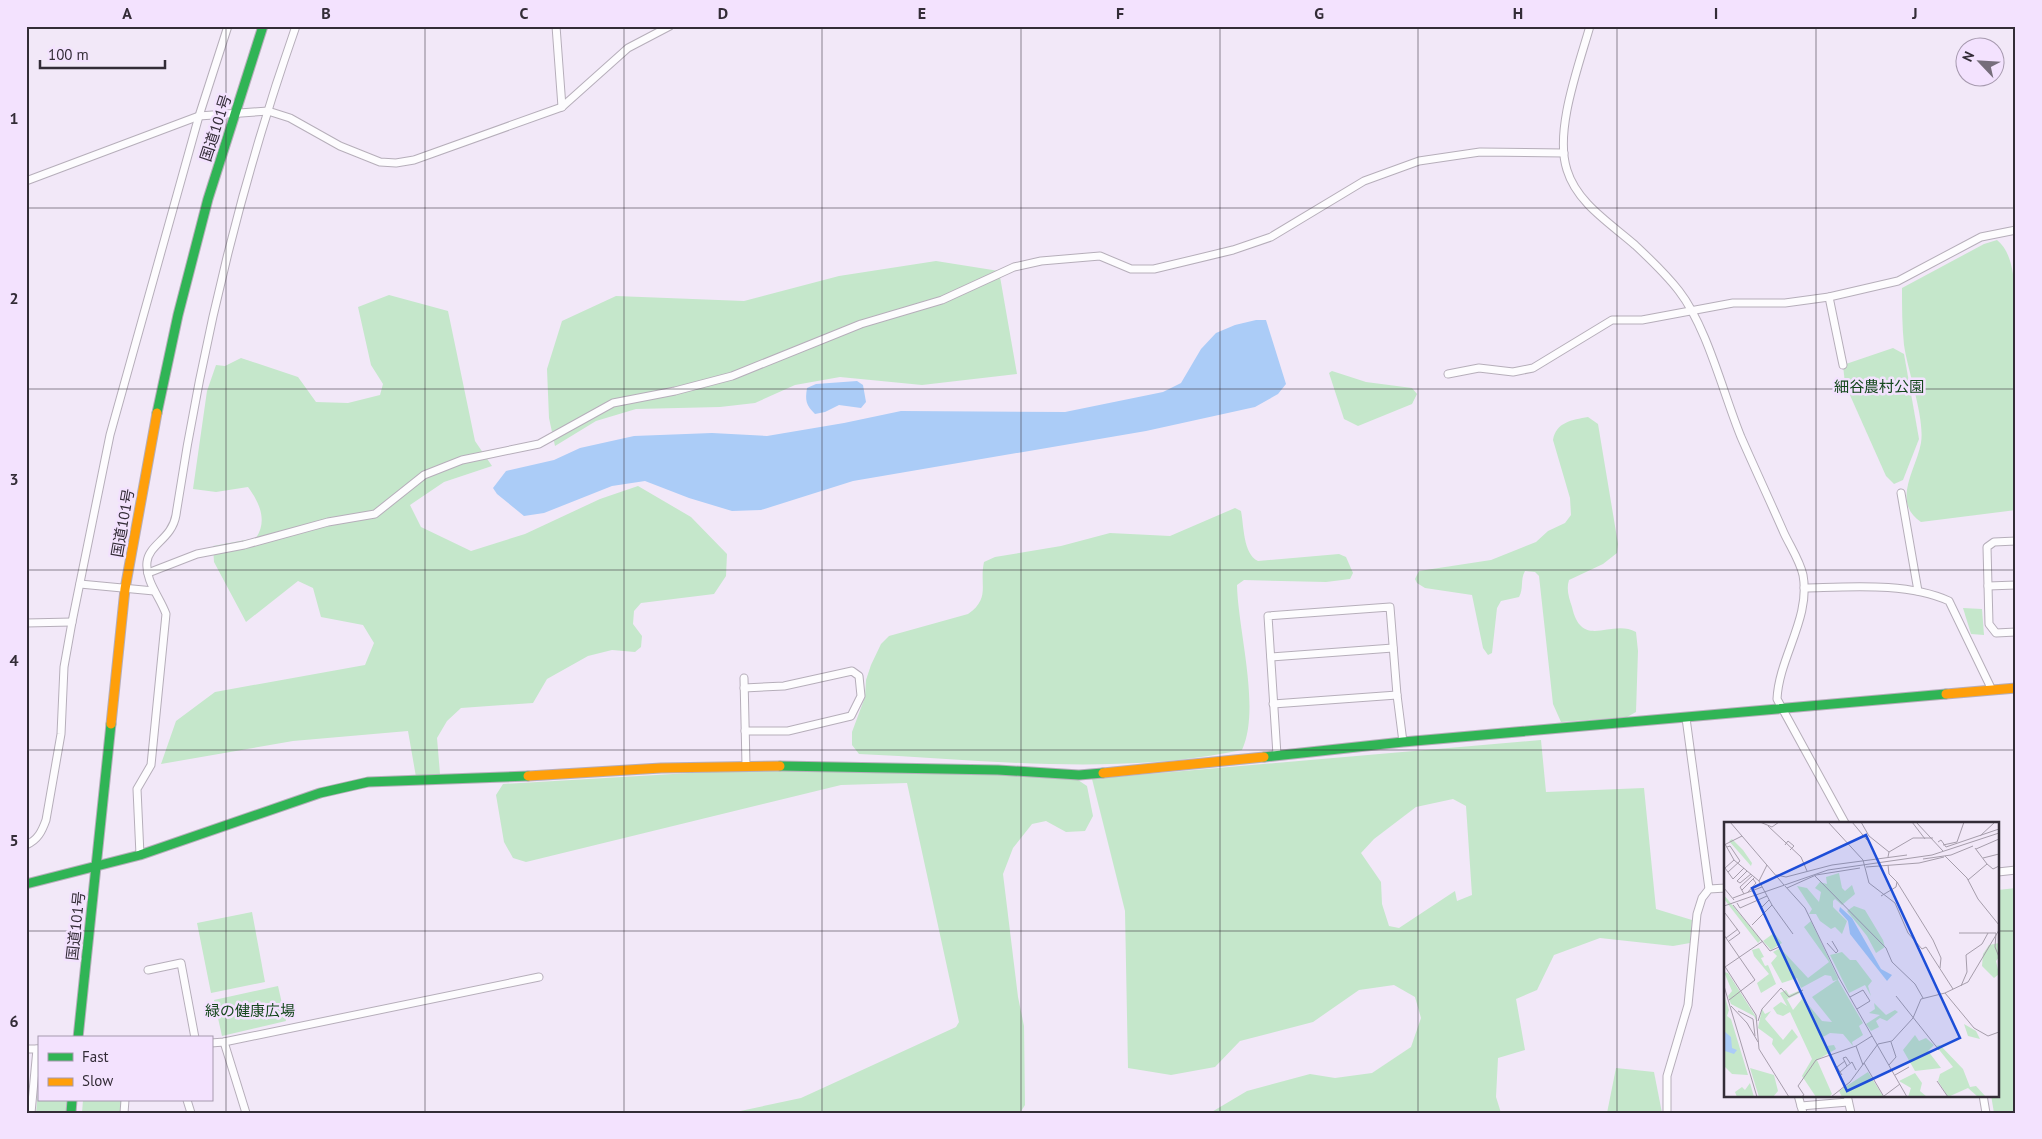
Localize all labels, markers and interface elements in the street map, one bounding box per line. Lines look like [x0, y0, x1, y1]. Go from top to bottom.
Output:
text: A [122, 3, 132, 23]
text: B [321, 3, 331, 23]
text: C [520, 3, 529, 23]
text: D [718, 3, 728, 23]
text: E [918, 3, 926, 23]
text: F [1116, 3, 1124, 23]
text: G [1314, 3, 1324, 23]
text: H [1513, 3, 1523, 23]
text: I [1714, 3, 1718, 23]
text: J [1911, 3, 1918, 23]
scale bar [40, 38, 165, 70]
north arrow [1954, 38, 2004, 88]
text: 100 m [48, 45, 89, 64]
text: N [1958, 49, 1978, 64]
street label: 国道101号 [196, 92, 235, 164]
text: 1 [9, 108, 19, 128]
text: 2 [9, 288, 19, 308]
park label: 細谷農村公園 [1834, 377, 1924, 396]
text: 3 [9, 469, 19, 489]
street label: 国道101号 [107, 487, 138, 559]
text: 4 [9, 650, 19, 670]
inset map [1724, 822, 2000, 1096]
text: 5 [9, 830, 19, 850]
street label: 国道101号 [62, 890, 89, 962]
park label: 緑の健康広場 [205, 1001, 295, 1020]
text: 6 [9, 1011, 19, 1031]
legend [38, 1036, 212, 1102]
text: Fast [82, 1047, 109, 1066]
text: Slow [82, 1071, 113, 1090]

